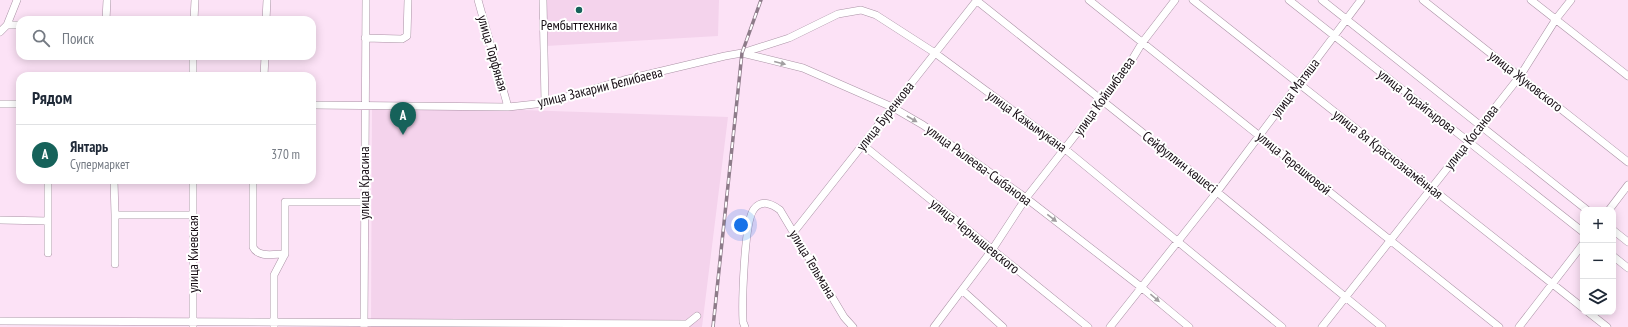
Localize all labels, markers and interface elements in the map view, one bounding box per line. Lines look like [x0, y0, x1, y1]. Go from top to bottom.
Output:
marker: Рембыттехника [574, 5, 584, 15]
street label: улица Торфяная [474, 13, 512, 93]
search box [16, 16, 316, 60]
place label: Рембыттехника [541, 16, 617, 34]
icon: search [30, 27, 52, 49]
text: Поиск [62, 29, 94, 48]
street label: улица Жуковского [1485, 46, 1567, 116]
street label: улица Койшибаева [1069, 53, 1139, 139]
street label: улица Матяша [1267, 55, 1323, 121]
one-way arrow [774, 60, 786, 66]
street label: улица Закарии Белибаева [536, 63, 664, 111]
street label: улица Торайгырова [1374, 65, 1460, 137]
street label: улица Буренкова [852, 77, 918, 155]
street label: улица Кажымукана [983, 86, 1071, 156]
text: Рядом [32, 87, 72, 109]
street label: улица Косанова [1440, 101, 1502, 173]
pin: A [390, 102, 416, 135]
street label: улица 8я Краснознамённая [1329, 105, 1447, 203]
one-way arrow [906, 115, 918, 122]
street label: улица Рылеева-Сыбанова [922, 121, 1036, 209]
street label: Сейфуллин көшесі [1139, 127, 1221, 197]
street label: улица Терешковой [1253, 127, 1335, 199]
text: Янтарь [70, 137, 108, 156]
text: A [42, 146, 48, 163]
text: 370 m [271, 146, 300, 163]
street label: улица Красина [355, 146, 373, 220]
text: Супермаркет [70, 156, 129, 173]
street label: улица Чернышевского [927, 194, 1023, 278]
map controls [1580, 207, 1616, 315]
button: + [1580, 207, 1616, 243]
one-way arrow [1047, 214, 1058, 223]
street label: улица Киевская [184, 215, 202, 293]
your location [731, 215, 751, 235]
street label: улица Тельмана [785, 226, 841, 302]
button: − [1580, 243, 1616, 279]
button: layers [1580, 279, 1616, 315]
one-way arrow [1149, 294, 1160, 303]

